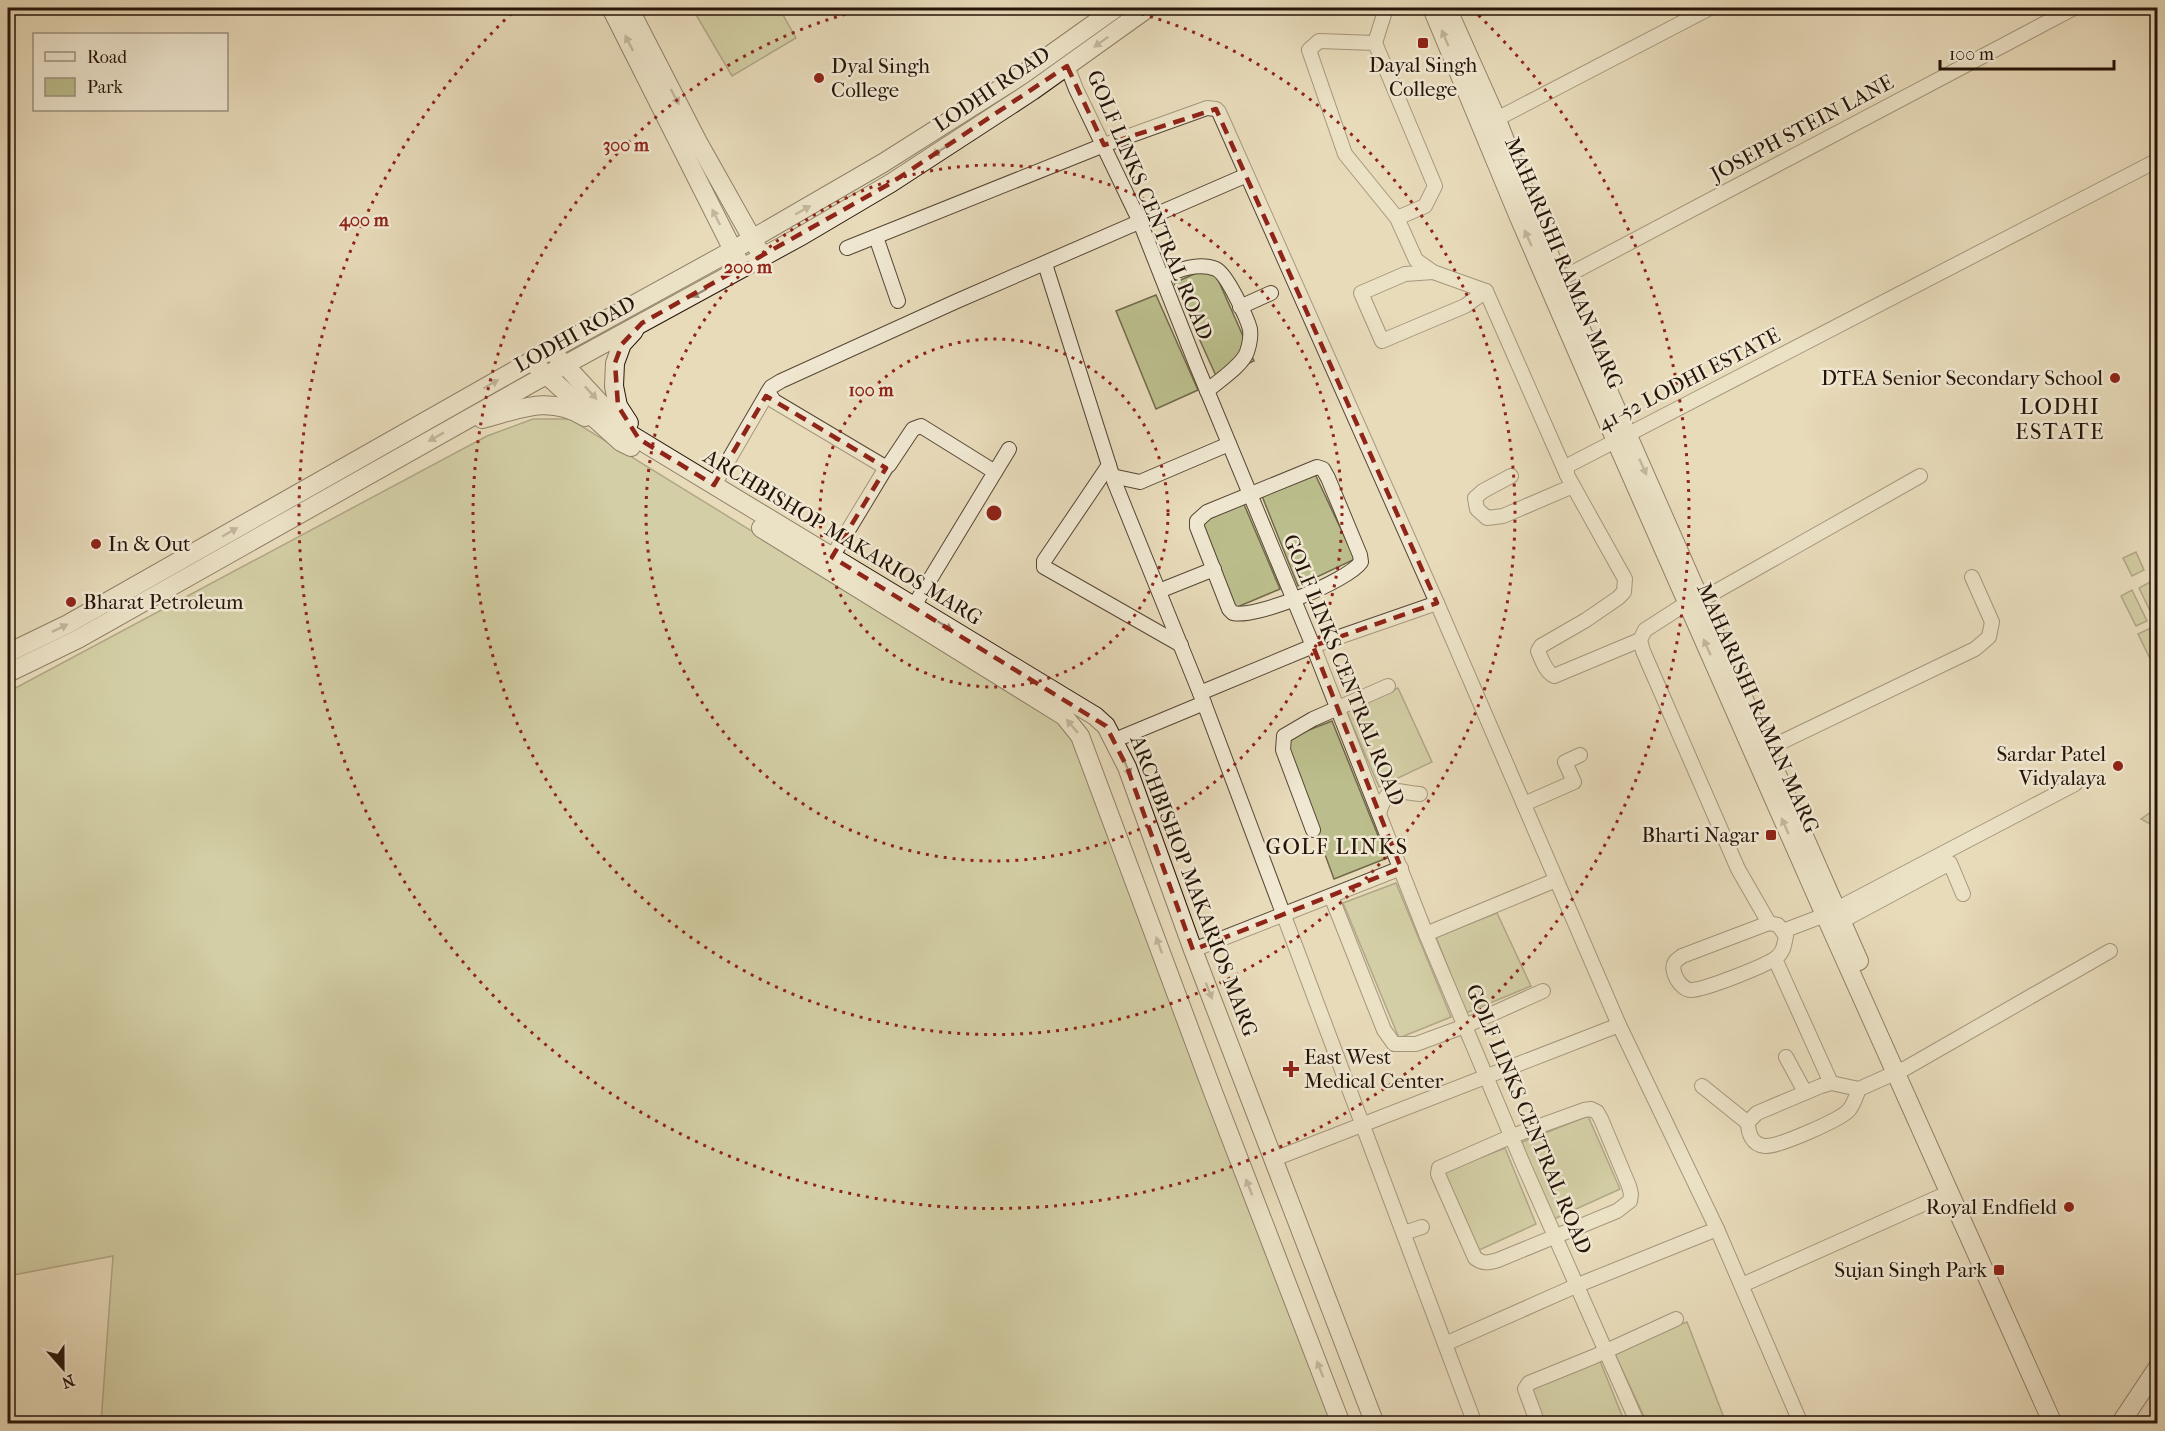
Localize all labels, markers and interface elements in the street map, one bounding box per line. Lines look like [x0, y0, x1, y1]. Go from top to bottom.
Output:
one-way arrow [1440, 29, 1450, 47]
legend [33, 33, 228, 111]
scale bar [1940, 33, 2114, 71]
one-way arrow [624, 34, 634, 51]
one-way arrow [1093, 36, 1109, 48]
marker: Dayal Singh College [1416, 36, 1430, 50]
street label: LODHI ROAD [929, 41, 1055, 137]
text: 100 m [1949, 44, 1994, 65]
text: Road [87, 47, 127, 68]
place label: Dayal Singh College [1369, 53, 1477, 101]
place label: Dyal Singh College [831, 54, 930, 102]
street label: GOLF LINKS CENTRAL ROAD [1082, 67, 1218, 343]
street label: JOSEPH STEIN LANE [1705, 70, 1898, 187]
marker: Dyal Singh College [812, 71, 826, 85]
text: Park [87, 77, 124, 98]
one-way arrow [669, 88, 679, 106]
street label: MAHARISHI RAMAN MARG [1500, 134, 1628, 393]
text: 300 m [603, 135, 650, 156]
one-way arrow [931, 146, 948, 157]
one-way arrow [794, 205, 811, 215]
one-way arrow [712, 208, 722, 226]
text: 400 m [338, 210, 390, 231]
one-way arrow [1523, 229, 1532, 246]
text: 200 m [724, 257, 773, 278]
one-way arrow [690, 288, 707, 298]
street label: LODHI ROAD [510, 291, 640, 377]
street label: 41-52 LODHI ESTATE [1594, 323, 1784, 435]
place label: DTEA Senior Secondary School [1821, 366, 2103, 390]
marker: DTEA Senior Secondary School [2108, 371, 2122, 385]
one-way arrow [483, 379, 500, 389]
text: 100 m [848, 380, 895, 401]
one-way arrow [584, 385, 597, 400]
district label: LODHI ESTATE [2015, 394, 2105, 445]
one-way arrow [427, 432, 444, 442]
street label: ARCHBISHOP MAKARIOS MARG [699, 444, 987, 630]
one-way arrow [1638, 459, 1647, 476]
centre of rings [984, 503, 1004, 523]
one-way arrow [222, 527, 239, 537]
street label: GOLF LINKS CENTRAL ROAD [1278, 531, 1410, 809]
place label: In & Out [108, 532, 191, 556]
marker: In & Out [89, 537, 103, 551]
street label: MAHARISHI RAMAN MARG [1692, 579, 1824, 837]
place label: Bharat Petroleum [83, 590, 244, 614]
marker: Bharat Petroleum [64, 595, 78, 609]
one-way arrow [937, 621, 953, 632]
one-way arrow [52, 623, 69, 632]
one-way arrow [1702, 638, 1712, 656]
one-way arrow [1066, 719, 1079, 734]
street label: ARCHBISHOP MAKARIOS MARG [1125, 731, 1263, 1040]
place label: Sardar Patel Vidyalaya [1996, 742, 2106, 790]
marker: Sardar Patel Vidyalaya [2111, 759, 2125, 773]
one-way arrow [1122, 760, 1132, 778]
one-way arrow [1781, 817, 1790, 834]
place label: Bharti Nagar [1642, 823, 1759, 847]
marker: Bharti Nagar [1764, 828, 1778, 842]
district label: GOLF LINKS [1265, 834, 1409, 860]
one-way arrow [1153, 936, 1163, 954]
street label: GOLF LINKS CENTRAL ROAD [1461, 981, 1597, 1257]
one-way arrow [1205, 982, 1215, 1000]
place label: East West Medical Center [1304, 1045, 1444, 1093]
marker: East West Medical Center [1282, 1060, 1300, 1078]
one-way arrow [1244, 1178, 1254, 1196]
place label: Royal Endfield [1926, 1195, 2058, 1219]
marker: Royal Endfield [2062, 1200, 2076, 1214]
place label: Sujan Singh Park [1834, 1258, 1987, 1282]
marker: Sujan Singh Park [1992, 1263, 2006, 1277]
north arrow [33, 1338, 93, 1398]
one-way arrow [1314, 1360, 1324, 1378]
text: N [58, 1370, 77, 1393]

